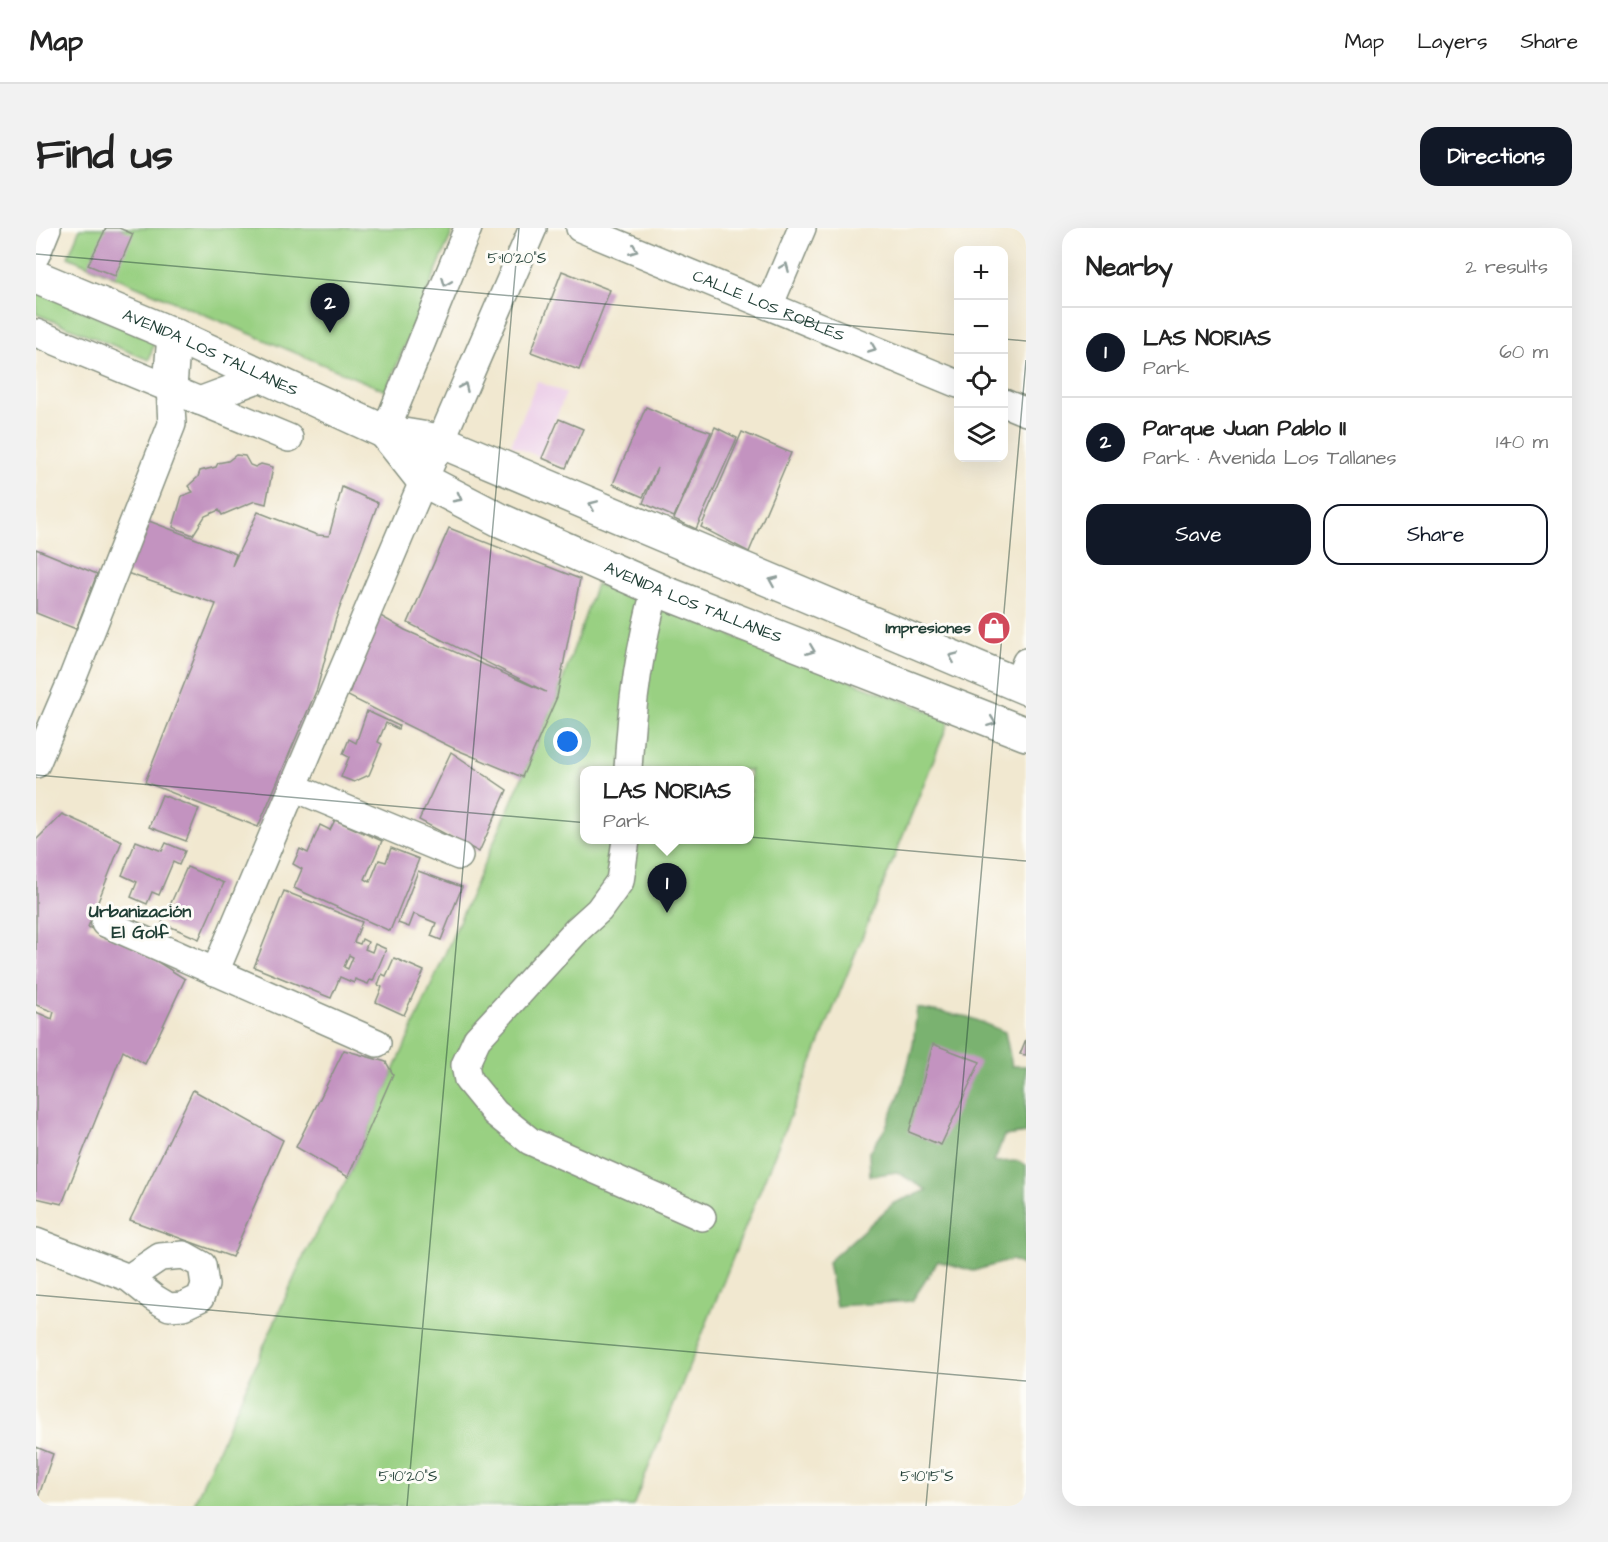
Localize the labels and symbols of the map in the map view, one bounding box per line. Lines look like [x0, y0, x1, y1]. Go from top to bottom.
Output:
one-way arrow [627, 243, 638, 255]
text: 5°10'20"S [488, 248, 547, 269]
one-way arrow [778, 262, 790, 273]
street label: CALLE LOS ROBLES [689, 265, 848, 347]
one-way arrow [441, 276, 453, 287]
pin: 2 [310, 284, 350, 333]
street label: AVENIDA LOS TALLANES [119, 304, 302, 402]
one-way arrow [866, 341, 877, 353]
one-way arrow [456, 382, 468, 393]
one-way arrow [452, 491, 463, 502]
one-way arrow [589, 500, 600, 512]
street label: AVENIDA LOS TALLANES [601, 556, 785, 648]
one-way arrow [768, 576, 779, 588]
shop icon: Impresiones [976, 610, 1012, 646]
place label: Impresiones [886, 617, 971, 639]
one-way arrow [804, 643, 815, 655]
one-way arrow [948, 652, 959, 664]
one-way arrow [986, 715, 997, 727]
your location [553, 727, 582, 756]
pin: 1 [648, 864, 686, 913]
district label: Urbanización El Golf [89, 899, 191, 945]
text: 5°10'20"S [379, 1466, 438, 1487]
text: 5°10'15"S [900, 1466, 954, 1487]

